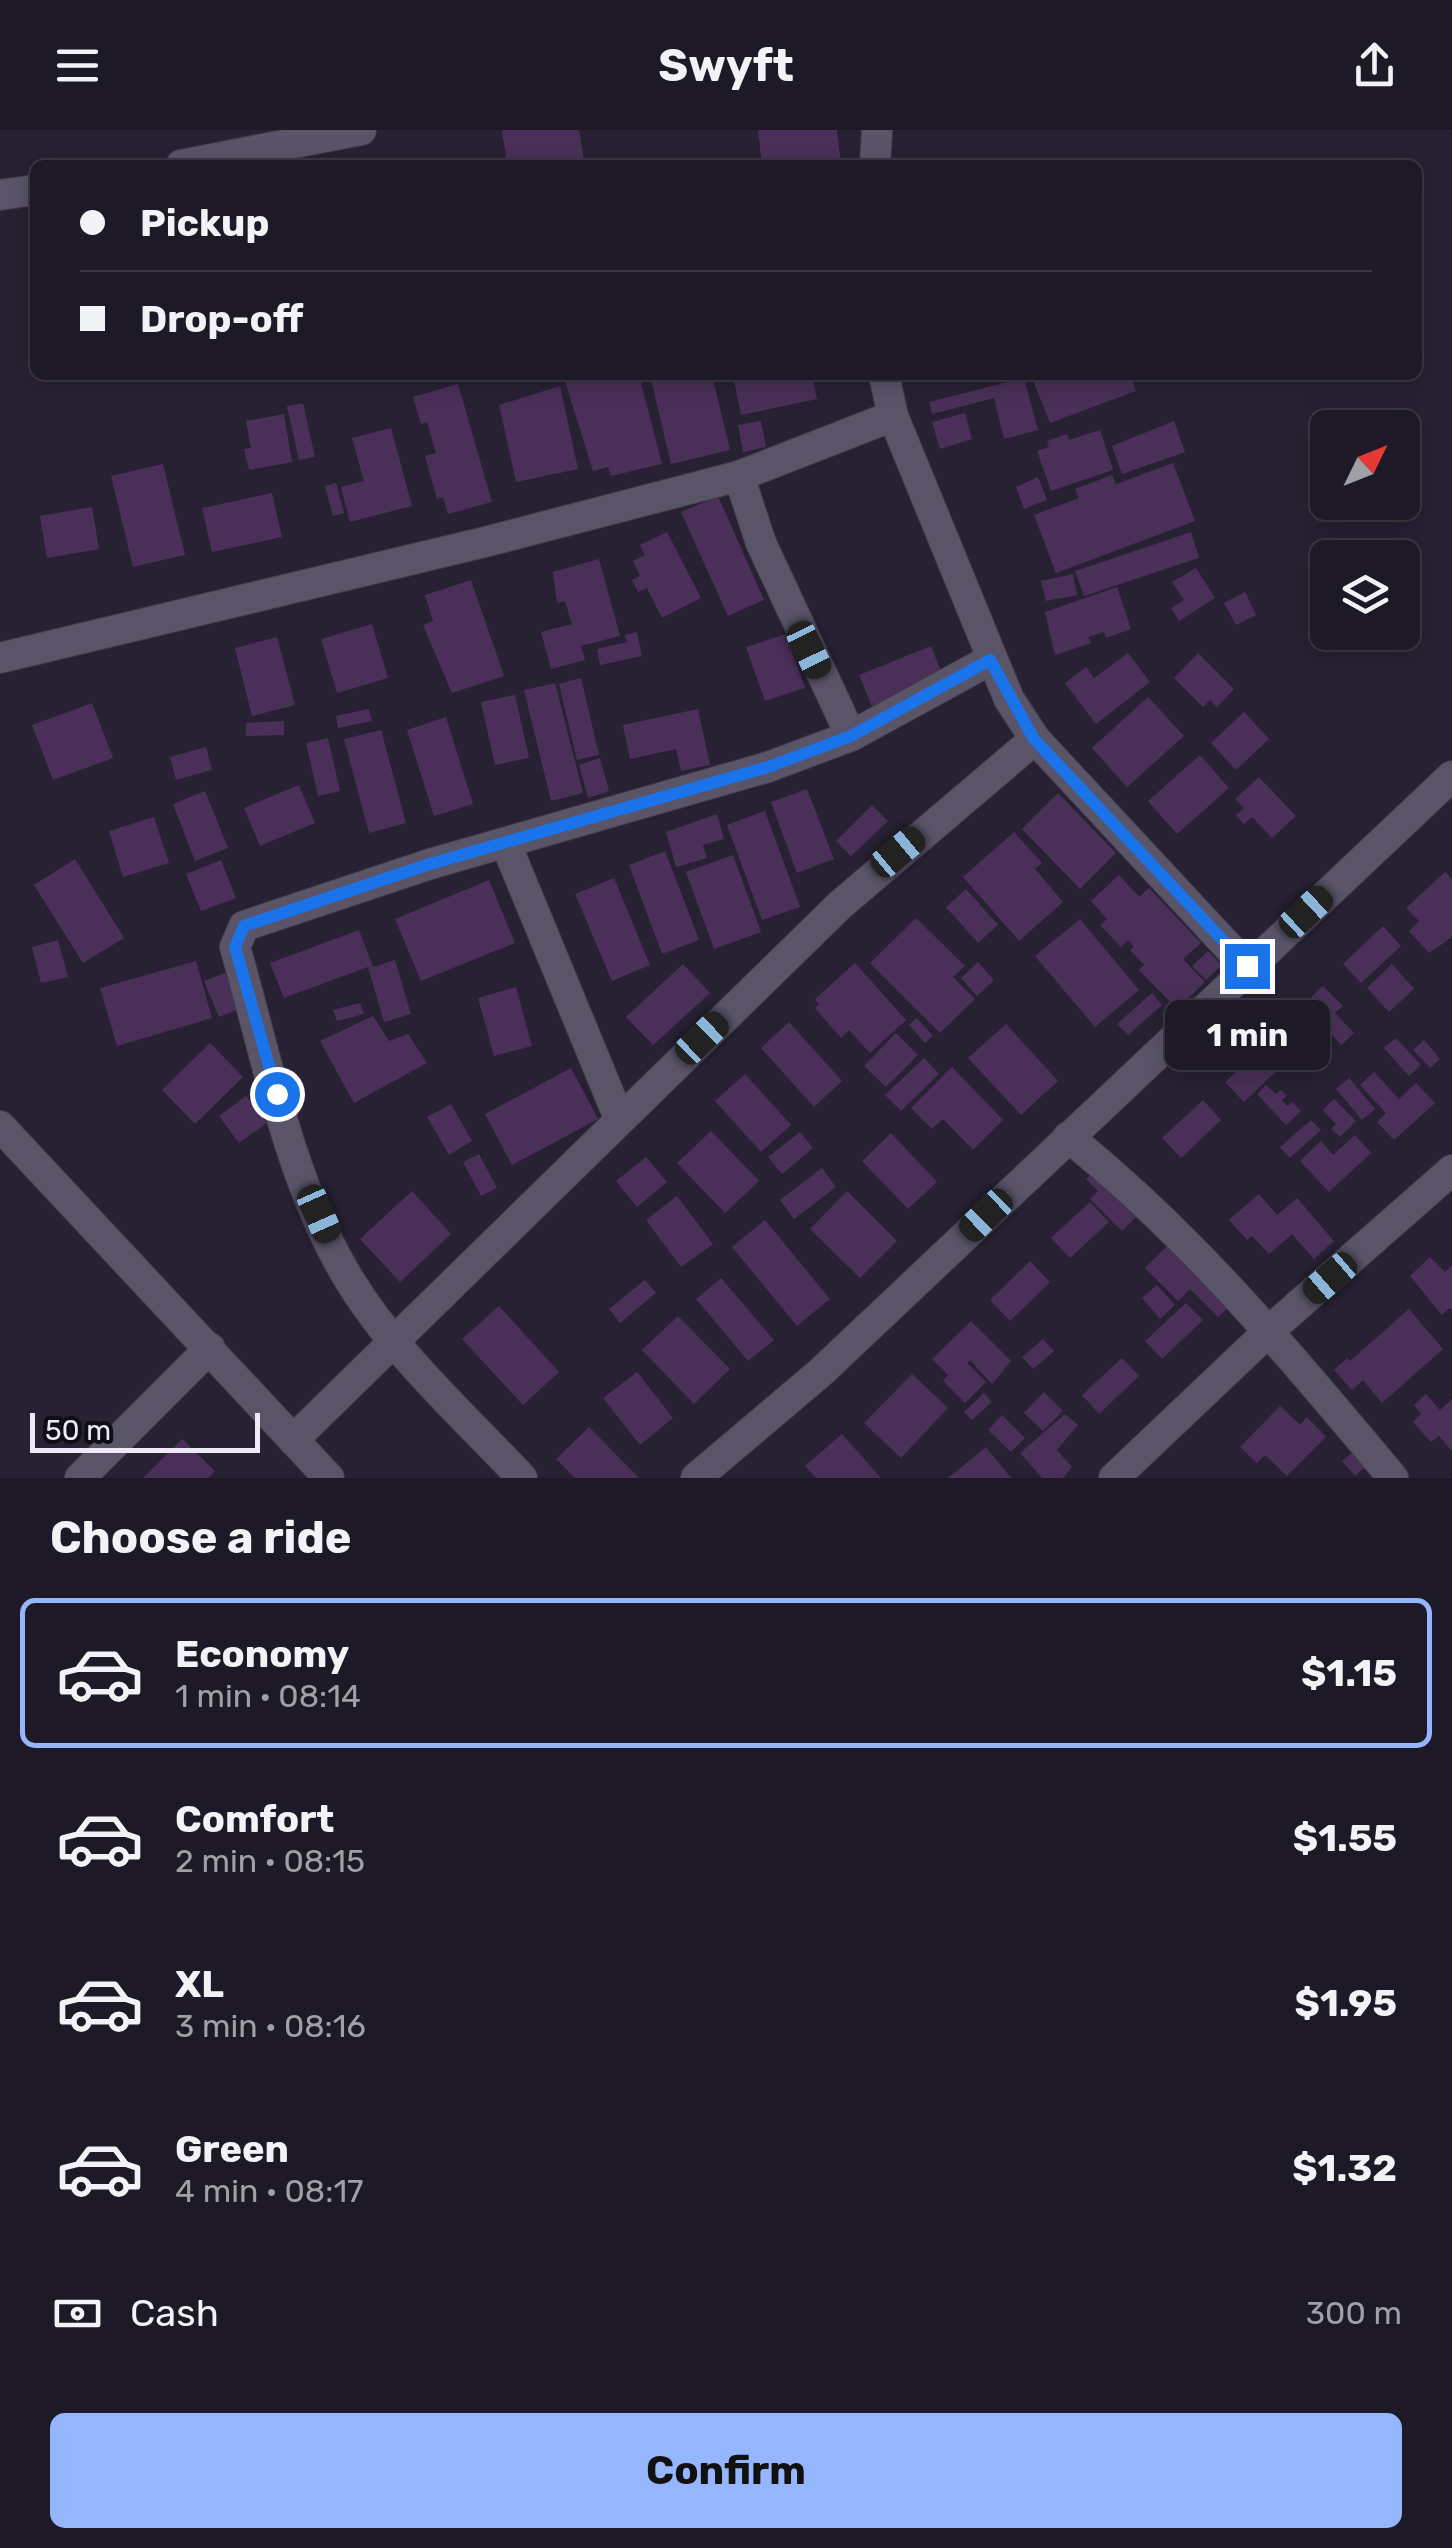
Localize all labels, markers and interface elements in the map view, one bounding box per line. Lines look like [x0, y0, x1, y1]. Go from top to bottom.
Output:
icon: menu [50, 38, 105, 93]
icon: share [1347, 38, 1402, 93]
text: Swyft [658, 39, 794, 92]
text: Pickup [140, 200, 269, 246]
text: Drop-off [140, 296, 303, 342]
north arrow [1310, 410, 1420, 520]
map controls [1310, 410, 1420, 650]
button: layers [1310, 540, 1420, 650]
car [782, 616, 836, 684]
car [865, 821, 931, 883]
car [1274, 881, 1338, 943]
route end [1225, 944, 1270, 989]
callout: 1 min [1164, 1001, 1330, 1071]
car [670, 1006, 734, 1070]
text: 1 min [1207, 1016, 1288, 1054]
route start [255, 1072, 300, 1117]
car [293, 1180, 345, 1248]
car [954, 1183, 1018, 1247]
car [1298, 1247, 1362, 1309]
scale bar [30, 1408, 260, 1452]
text: 50 m [45, 1414, 111, 1447]
text: Choose a ride [50, 1511, 352, 1564]
icon: car [55, 1628, 145, 1718]
text: Economy [175, 1631, 349, 1677]
text: $1.15 [1301, 1650, 1397, 1696]
text: 1 min · 08:14 [175, 1677, 361, 1715]
icon: car [55, 1793, 145, 1883]
text: Comfort [175, 1796, 334, 1842]
text: $1.55 [1293, 1815, 1397, 1861]
text: 2 min · 08:15 [175, 1842, 365, 1880]
icon: car [55, 1958, 145, 2048]
text: XL [175, 1961, 224, 2007]
text: $1.95 [1295, 1980, 1397, 2026]
text: 3 min · 08:16 [175, 2007, 366, 2045]
icon: car [55, 2123, 145, 2213]
text: Green [175, 2126, 289, 2172]
text: $1.32 [1292, 2145, 1397, 2191]
text: 4 min · 08:17 [175, 2172, 364, 2210]
icon: cash [50, 2286, 105, 2341]
text: Cash [130, 2290, 219, 2336]
text: 300 m [1306, 2294, 1402, 2332]
button: Confirm [50, 2413, 1402, 2528]

